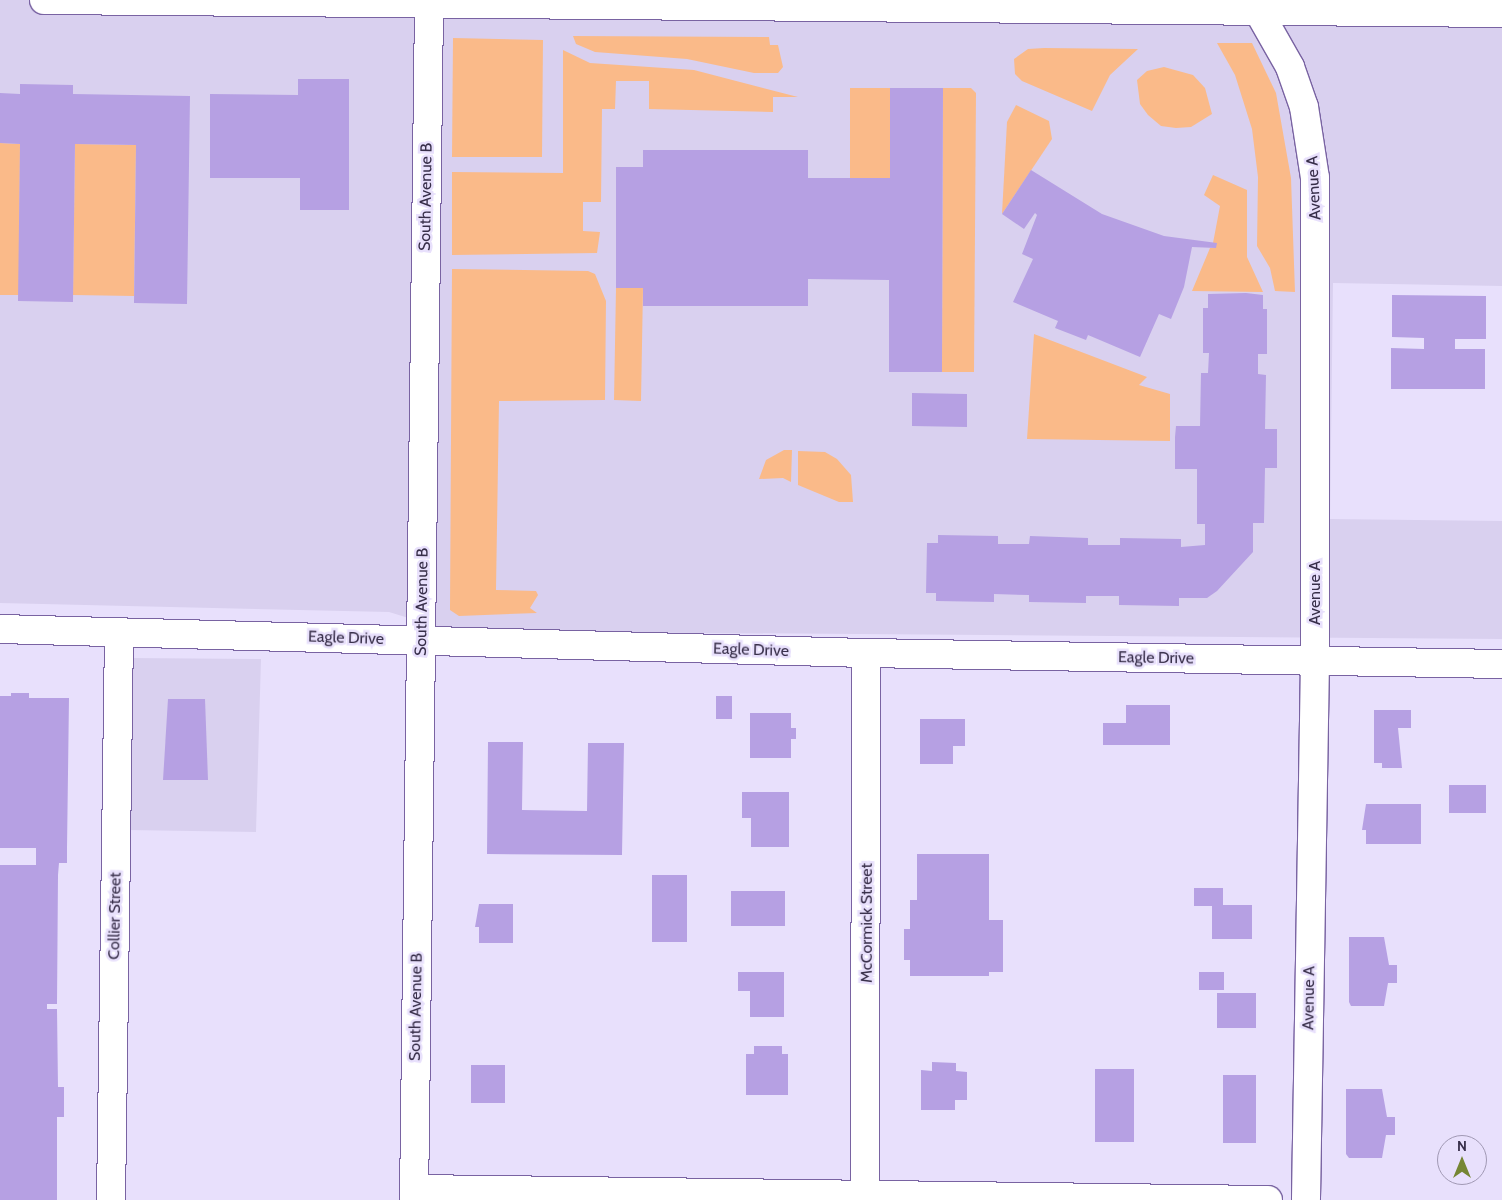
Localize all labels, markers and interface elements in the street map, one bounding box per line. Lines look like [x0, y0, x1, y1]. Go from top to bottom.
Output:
street label: South Avenue B [415, 143, 437, 251]
street label: Avenue A [1303, 155, 1325, 221]
street label: South Avenue B [411, 548, 433, 656]
street label: Avenue A [1305, 561, 1325, 625]
street label: Eagle Drive [308, 627, 384, 649]
street label: Eagle Drive [713, 639, 789, 661]
street label: Eagle Drive [1118, 648, 1194, 668]
street label: McCormick Street [857, 863, 877, 983]
street label: Collier Street [105, 872, 125, 960]
street label: South Avenue B [405, 953, 427, 1061]
street label: Avenue A [1299, 966, 1319, 1030]
north arrow [1437, 1135, 1487, 1185]
text: N [1457, 1137, 1467, 1155]

